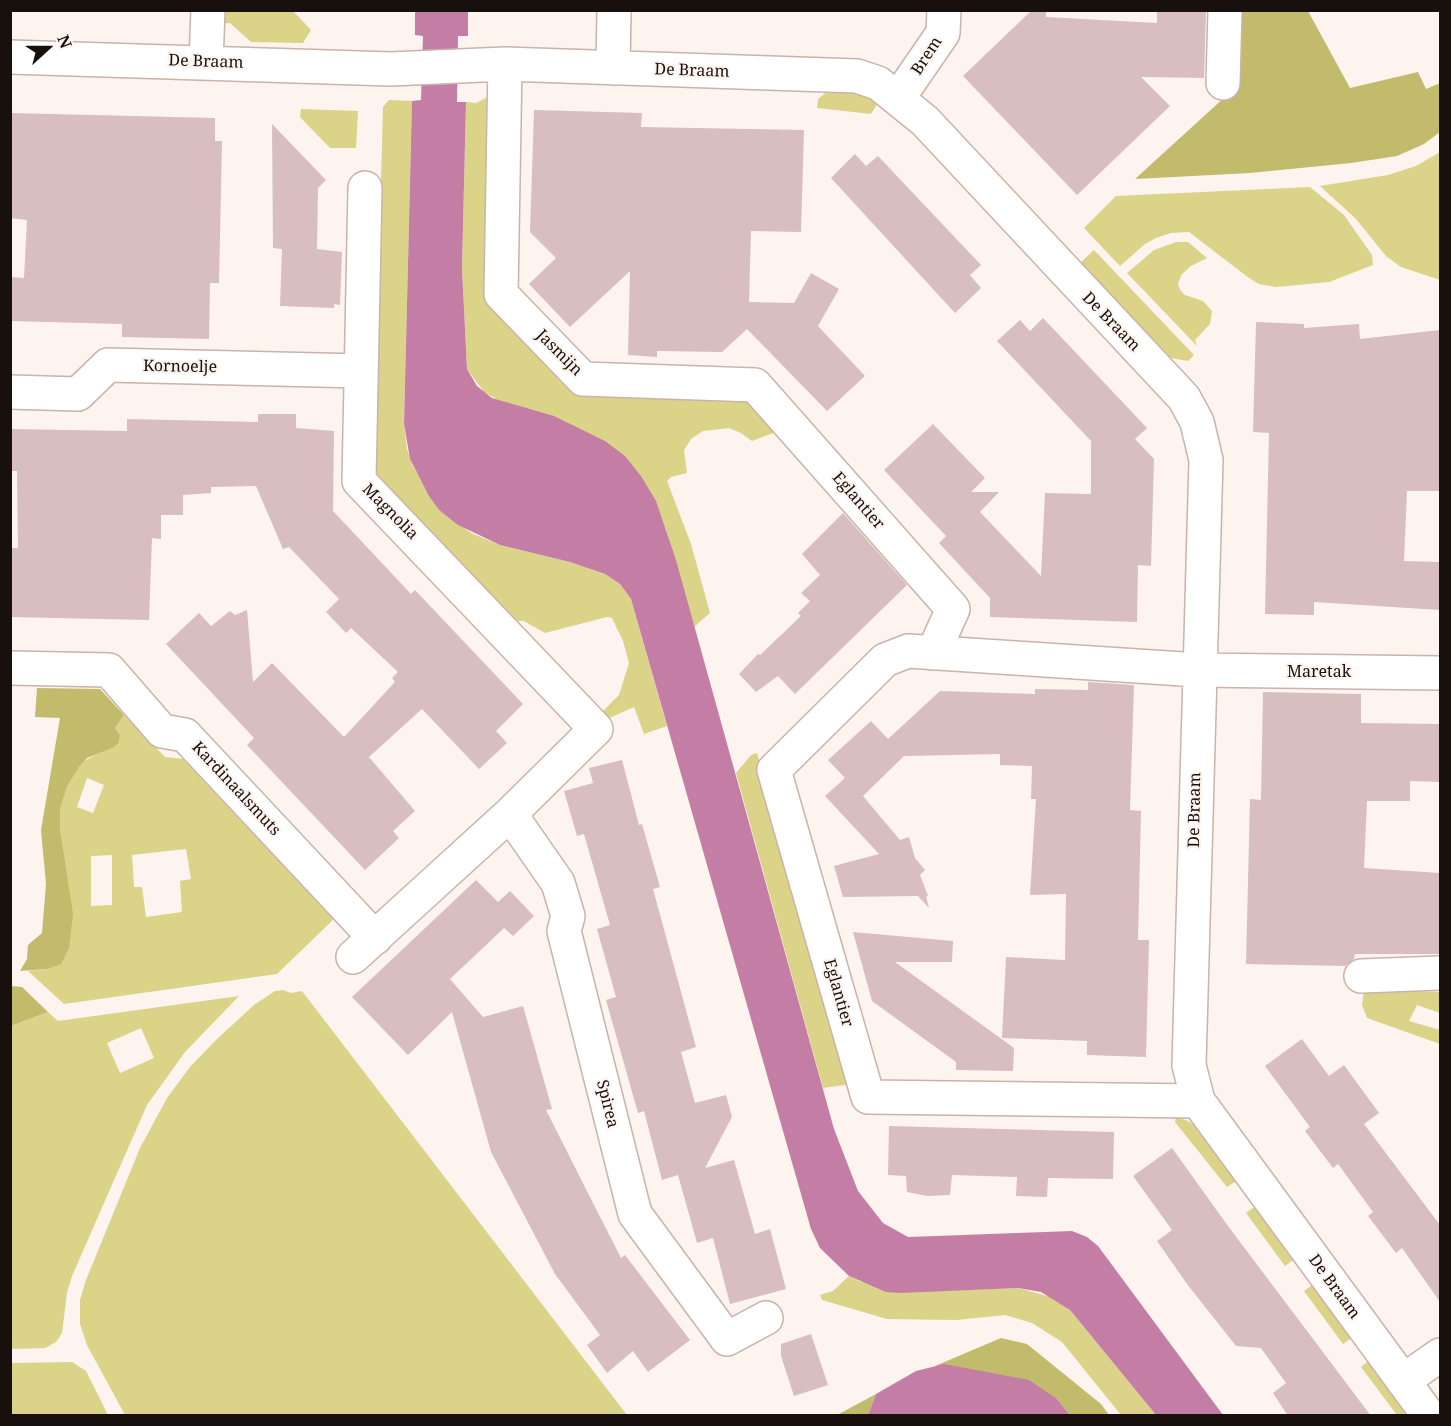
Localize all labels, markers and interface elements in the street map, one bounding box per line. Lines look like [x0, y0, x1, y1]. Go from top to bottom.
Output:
north arrow [18, 18, 78, 78]
text: N [52, 32, 77, 51]
street label: Brem [908, 33, 946, 79]
street label: De Braam [168, 51, 244, 73]
street label: De Braam [654, 60, 730, 82]
street label: De Braam [1078, 288, 1144, 356]
street label: Jasmijn [532, 326, 586, 380]
street label: Kornoelje [143, 357, 217, 377]
street label: Eglantier [828, 468, 888, 534]
street label: Magnolia [358, 480, 422, 544]
street label: Maretak [1287, 662, 1351, 682]
street label: Kardinaalsmuts [188, 738, 284, 840]
street label: De Braam [1185, 772, 1205, 848]
street label: Eglantier [819, 957, 857, 1029]
street label: Spirea [592, 1078, 622, 1130]
street label: De Braam [1304, 1251, 1364, 1323]

